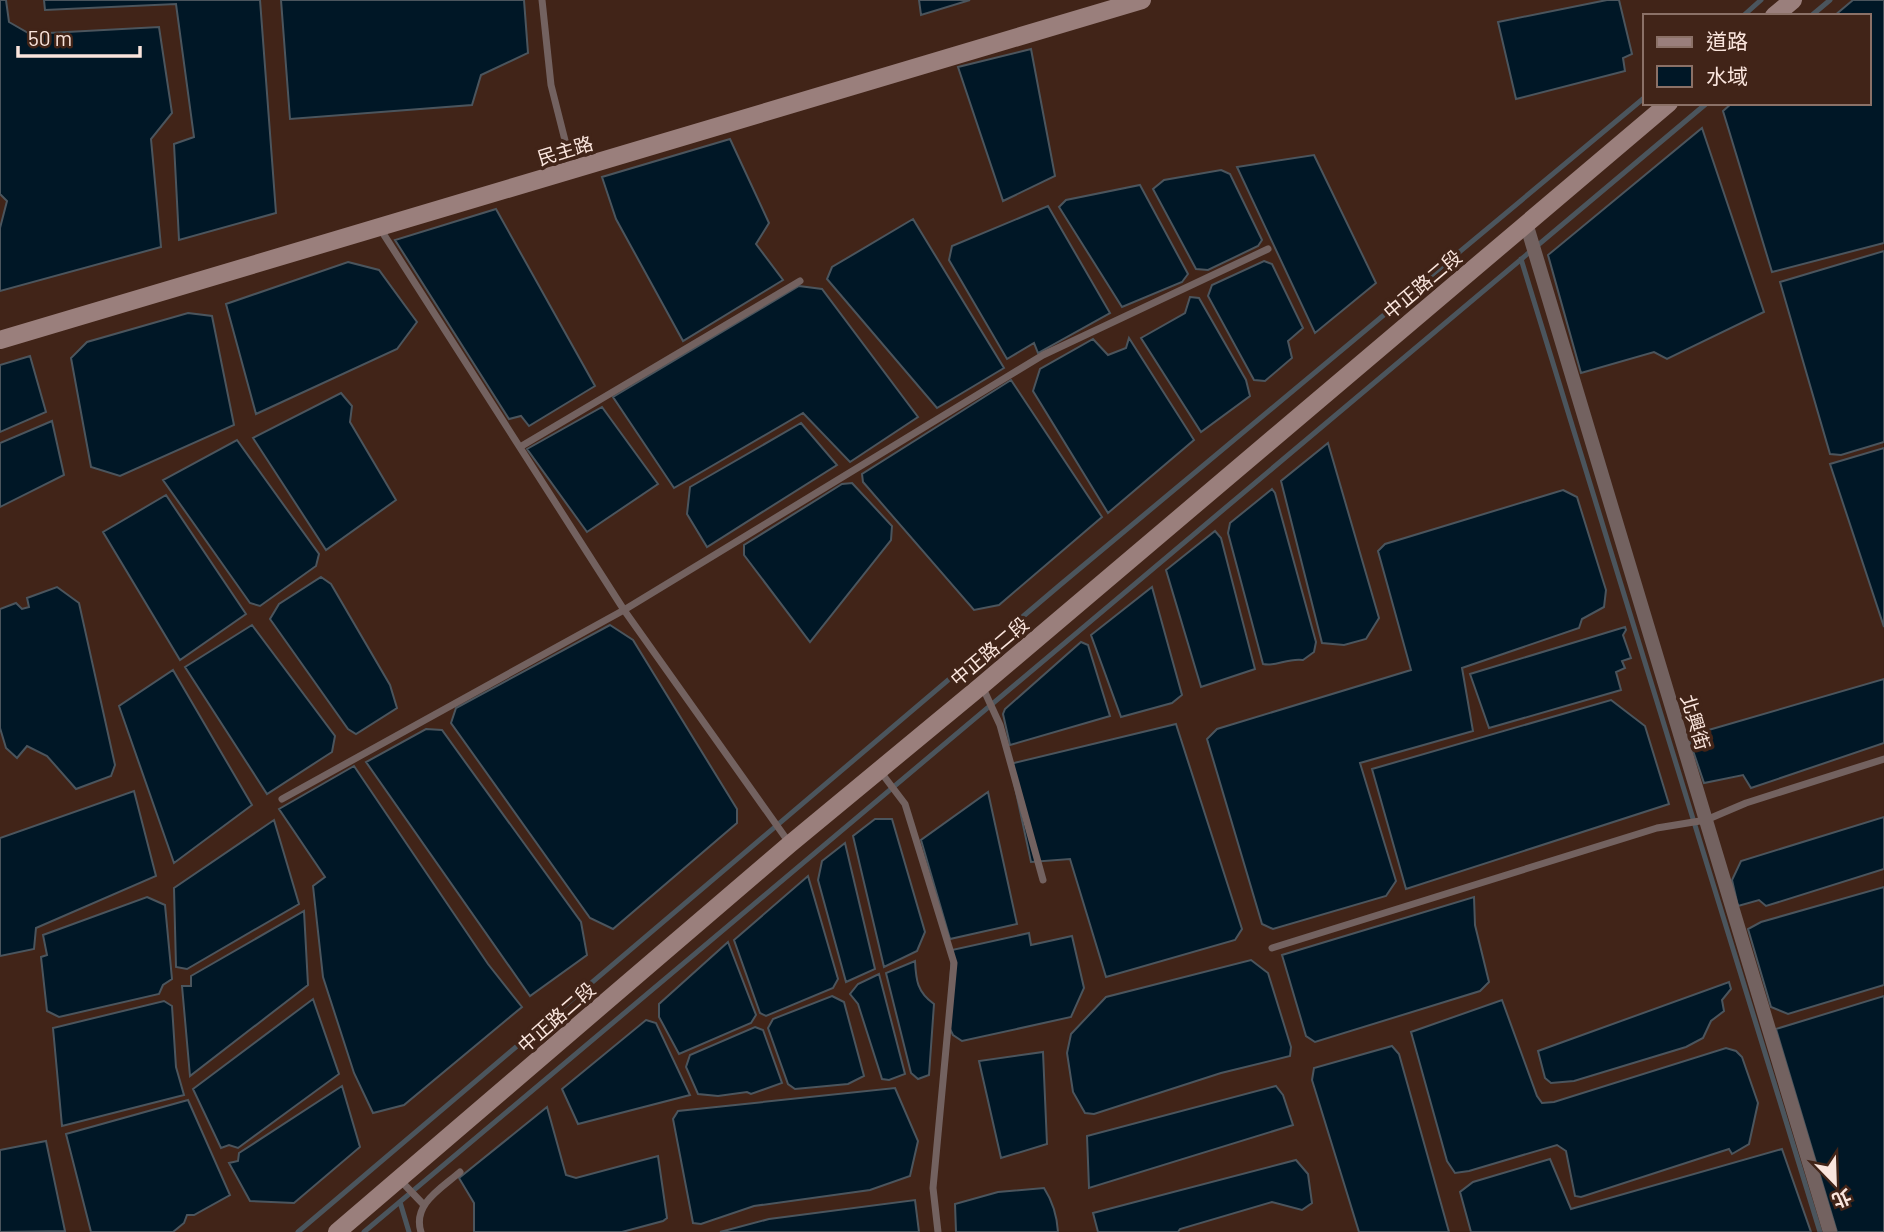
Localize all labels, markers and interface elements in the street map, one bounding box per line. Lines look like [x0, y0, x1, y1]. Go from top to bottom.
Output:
scale bar [18, 14, 140, 58]
legend [1643, 14, 1870, 105]
text: 50 m [28, 25, 72, 50]
text: 道路 [1706, 28, 1748, 53]
text: 水域 [1706, 63, 1748, 88]
street label: 民主路 [534, 131, 596, 169]
street label: 中正路二段 [1378, 245, 1466, 323]
street label: 中正路二段 [945, 612, 1033, 690]
street label: 北興街 [1677, 691, 1715, 753]
street label: 中正路二段 [513, 977, 599, 1057]
north arrow [1800, 1148, 1870, 1218]
text: 北 [1829, 1185, 1855, 1213]

